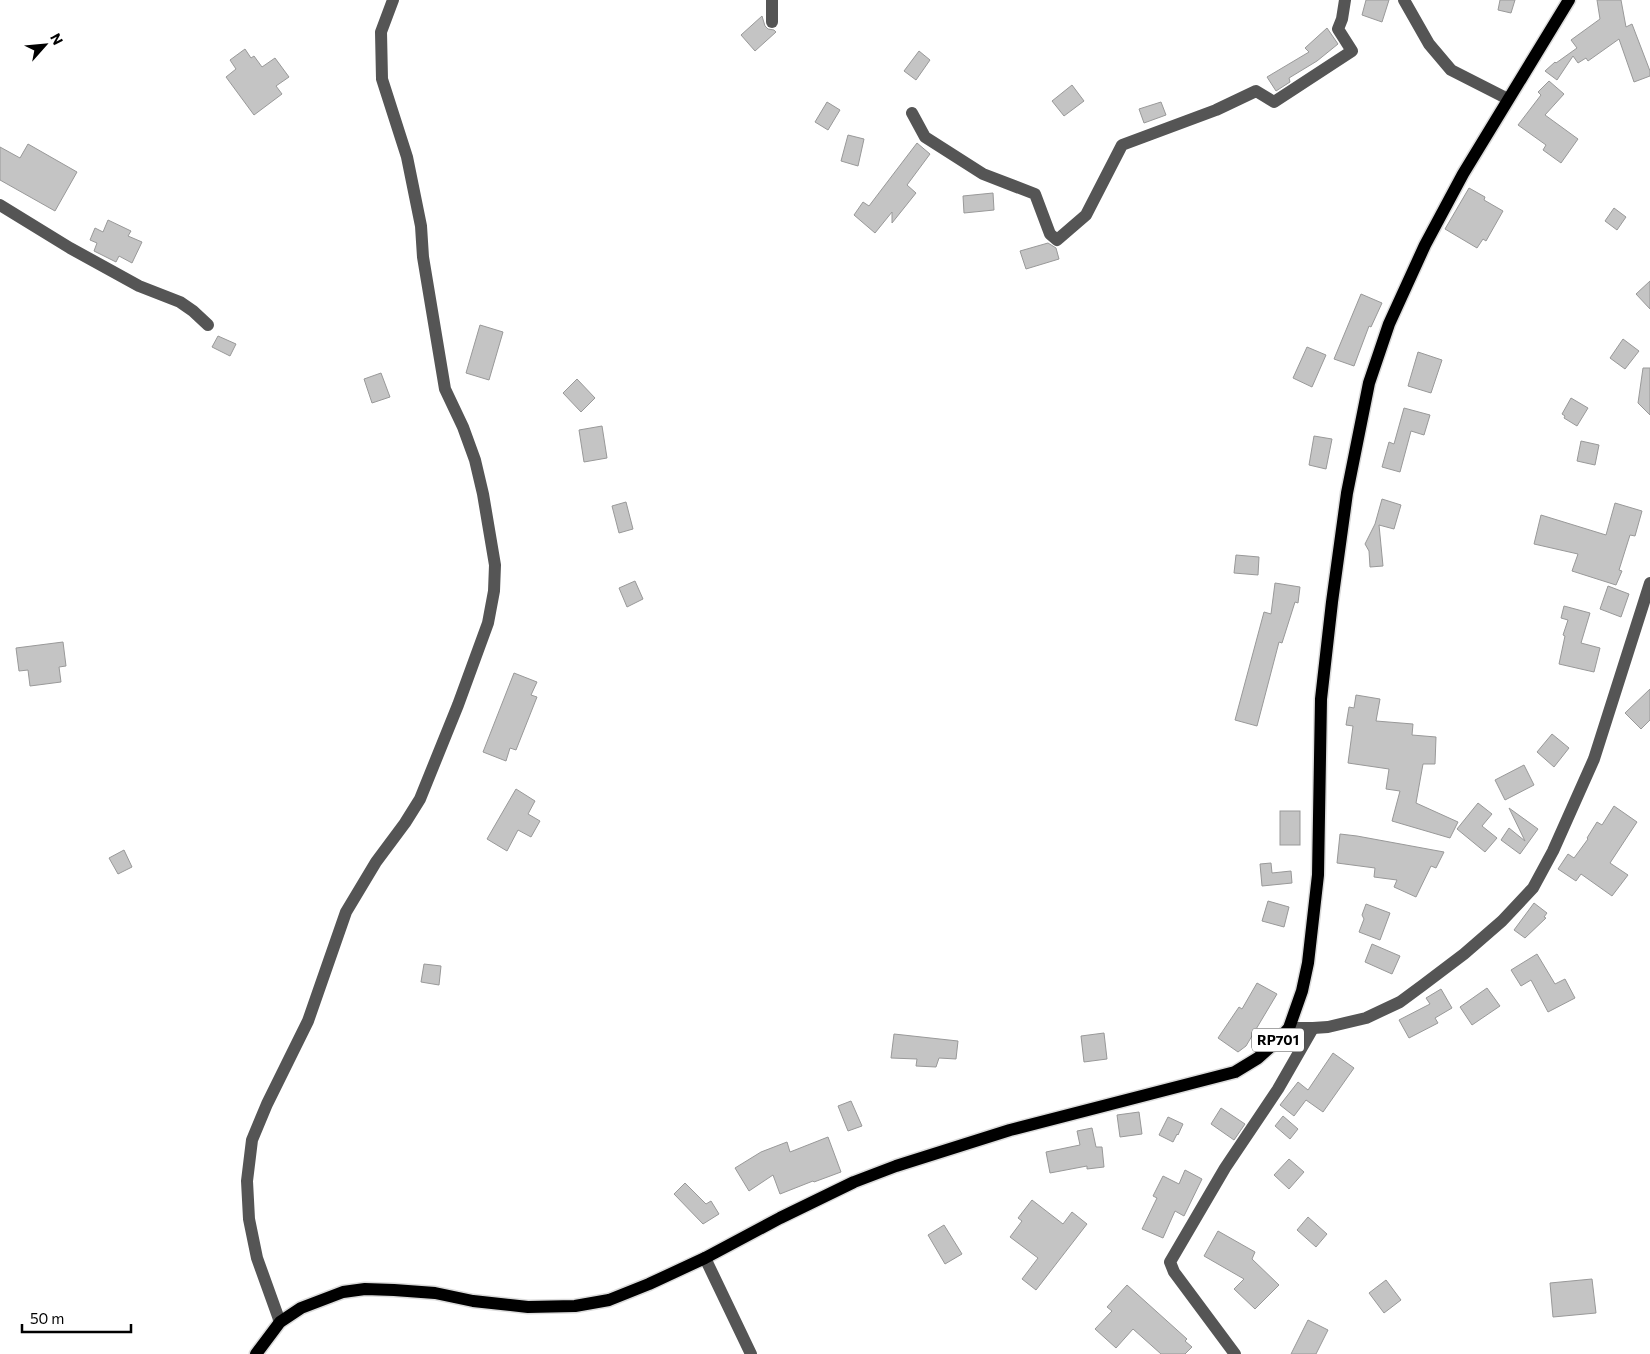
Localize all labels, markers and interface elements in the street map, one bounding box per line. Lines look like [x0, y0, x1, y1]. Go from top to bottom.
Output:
north arrow [20, 20, 70, 70]
text: N [47, 30, 67, 47]
road number: RP701 [1252, 1028, 1304, 1052]
scale bar [22, 1302, 131, 1334]
text: 50 m [30, 1309, 64, 1327]

